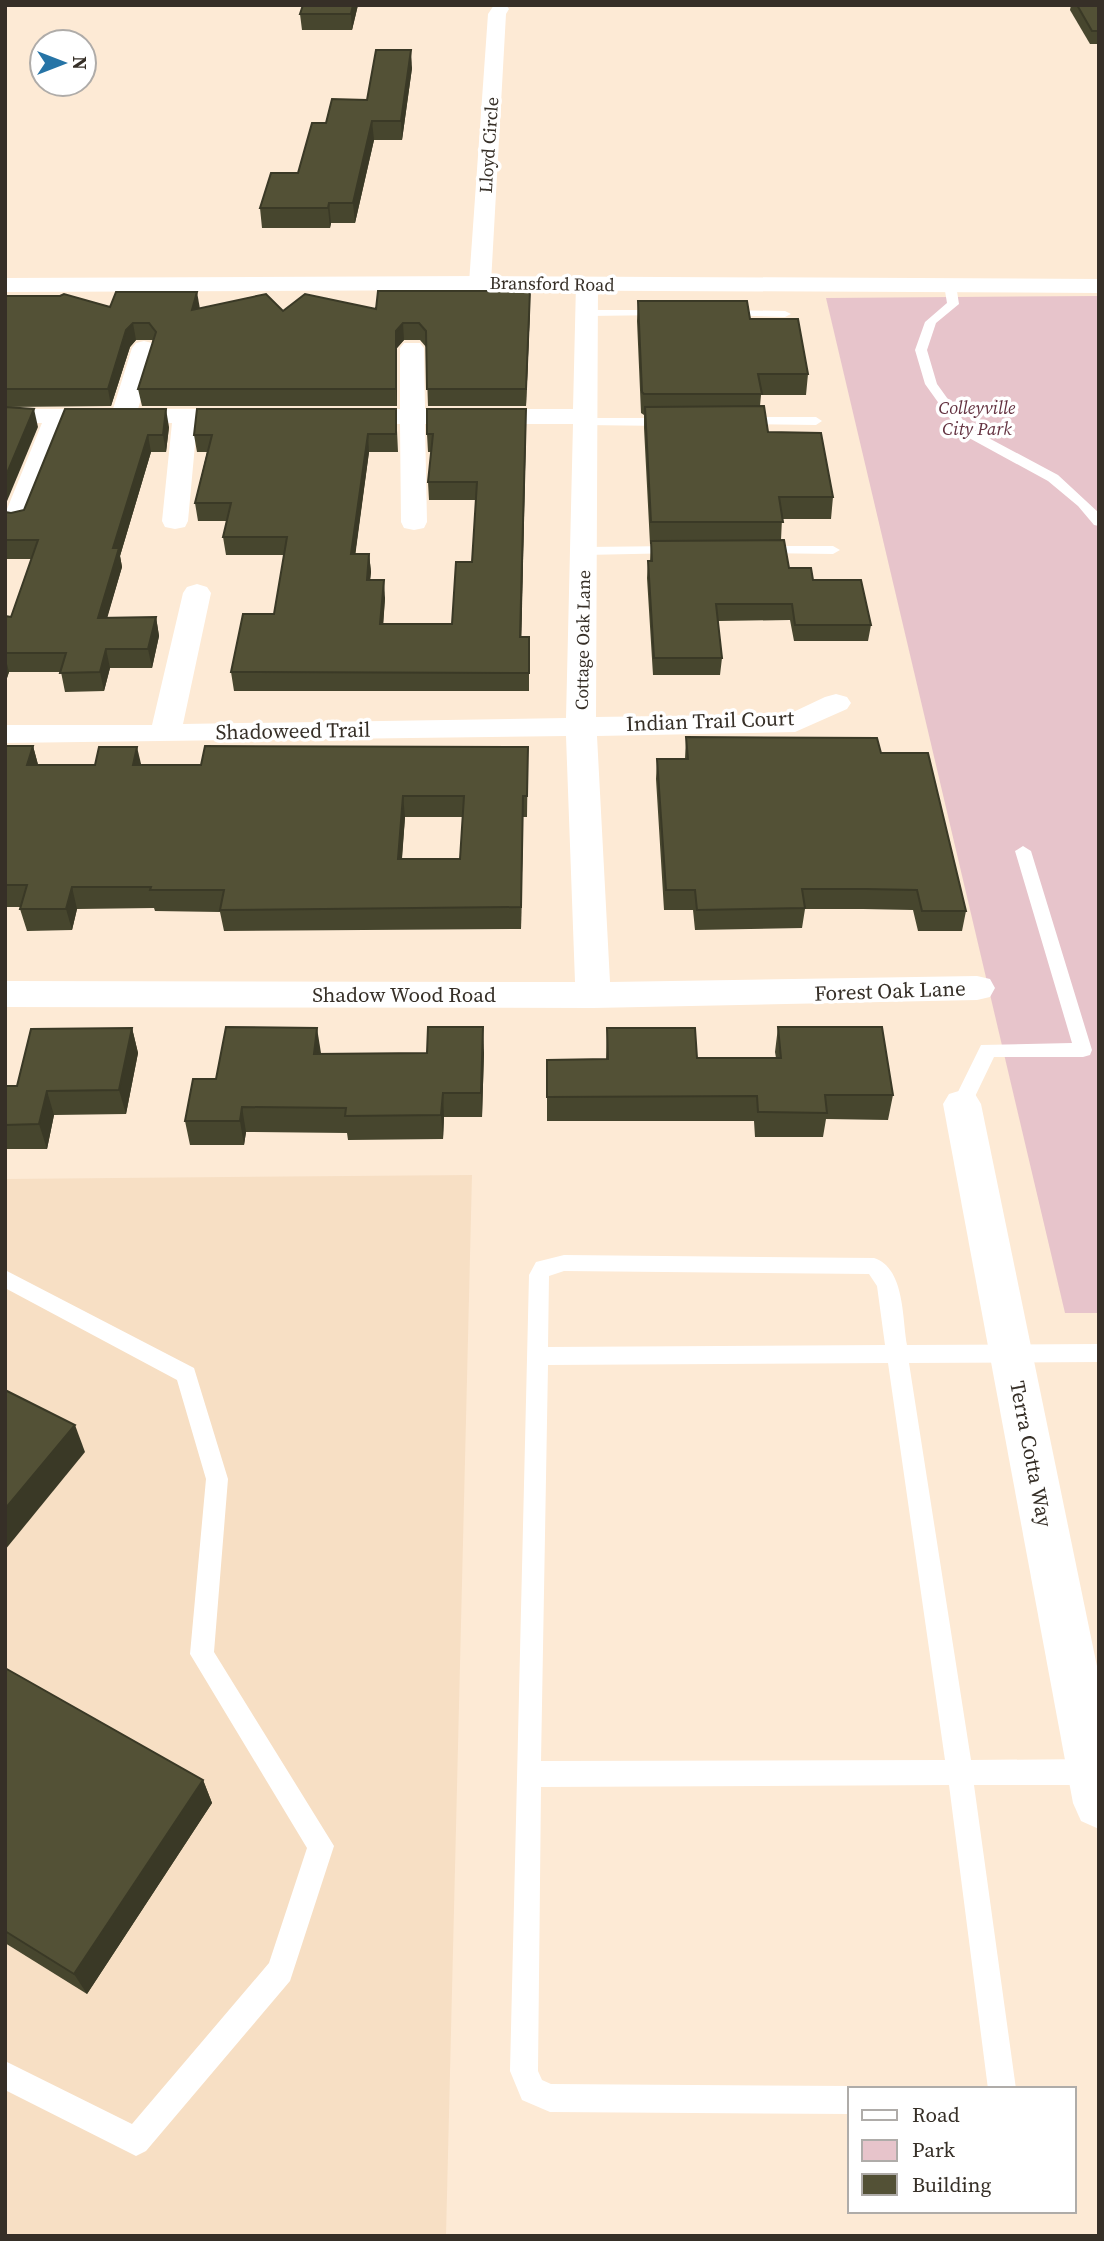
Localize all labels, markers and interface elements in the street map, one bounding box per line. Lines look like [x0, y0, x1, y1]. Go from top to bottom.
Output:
north arrow [28, 28, 98, 98]
text: N [67, 56, 93, 70]
street label: Lloyd Circle [473, 96, 504, 194]
street label: Bransford Road [489, 270, 615, 297]
park label: Colleyville City Park [939, 395, 1016, 441]
street label: Cottage Oak Lane [569, 570, 596, 710]
street label: Indian Trail Court [625, 703, 795, 738]
street label: Shadoweed Trail [215, 715, 371, 746]
street label: Forest Oak Lane [814, 973, 966, 1008]
street label: Shadow Wood Road [312, 980, 496, 1009]
street label: Terra Cotta Way [1003, 1378, 1060, 1530]
legend [848, 2087, 1076, 2213]
text: Road [912, 2100, 960, 2129]
text: Park [912, 2135, 956, 2164]
text: Building [912, 2170, 991, 2199]

